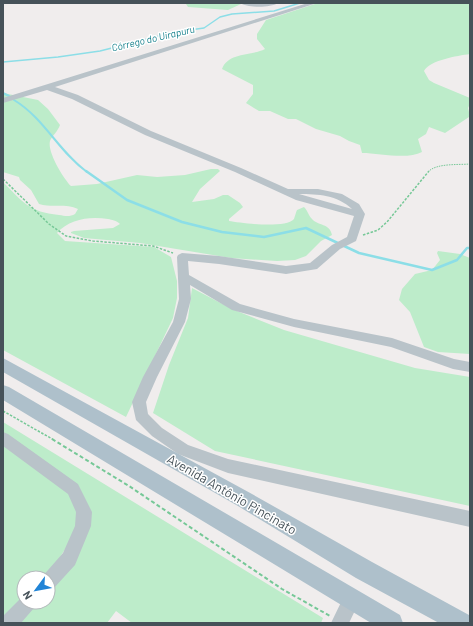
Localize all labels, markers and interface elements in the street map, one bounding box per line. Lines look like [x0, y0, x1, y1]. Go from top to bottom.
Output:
water label: Córrego do Uirapuru [110, 23, 196, 53]
street label: Avenida Antônio Pincinato [164, 450, 300, 538]
north arrow [16, 570, 56, 610]
text: N [20, 589, 35, 602]

